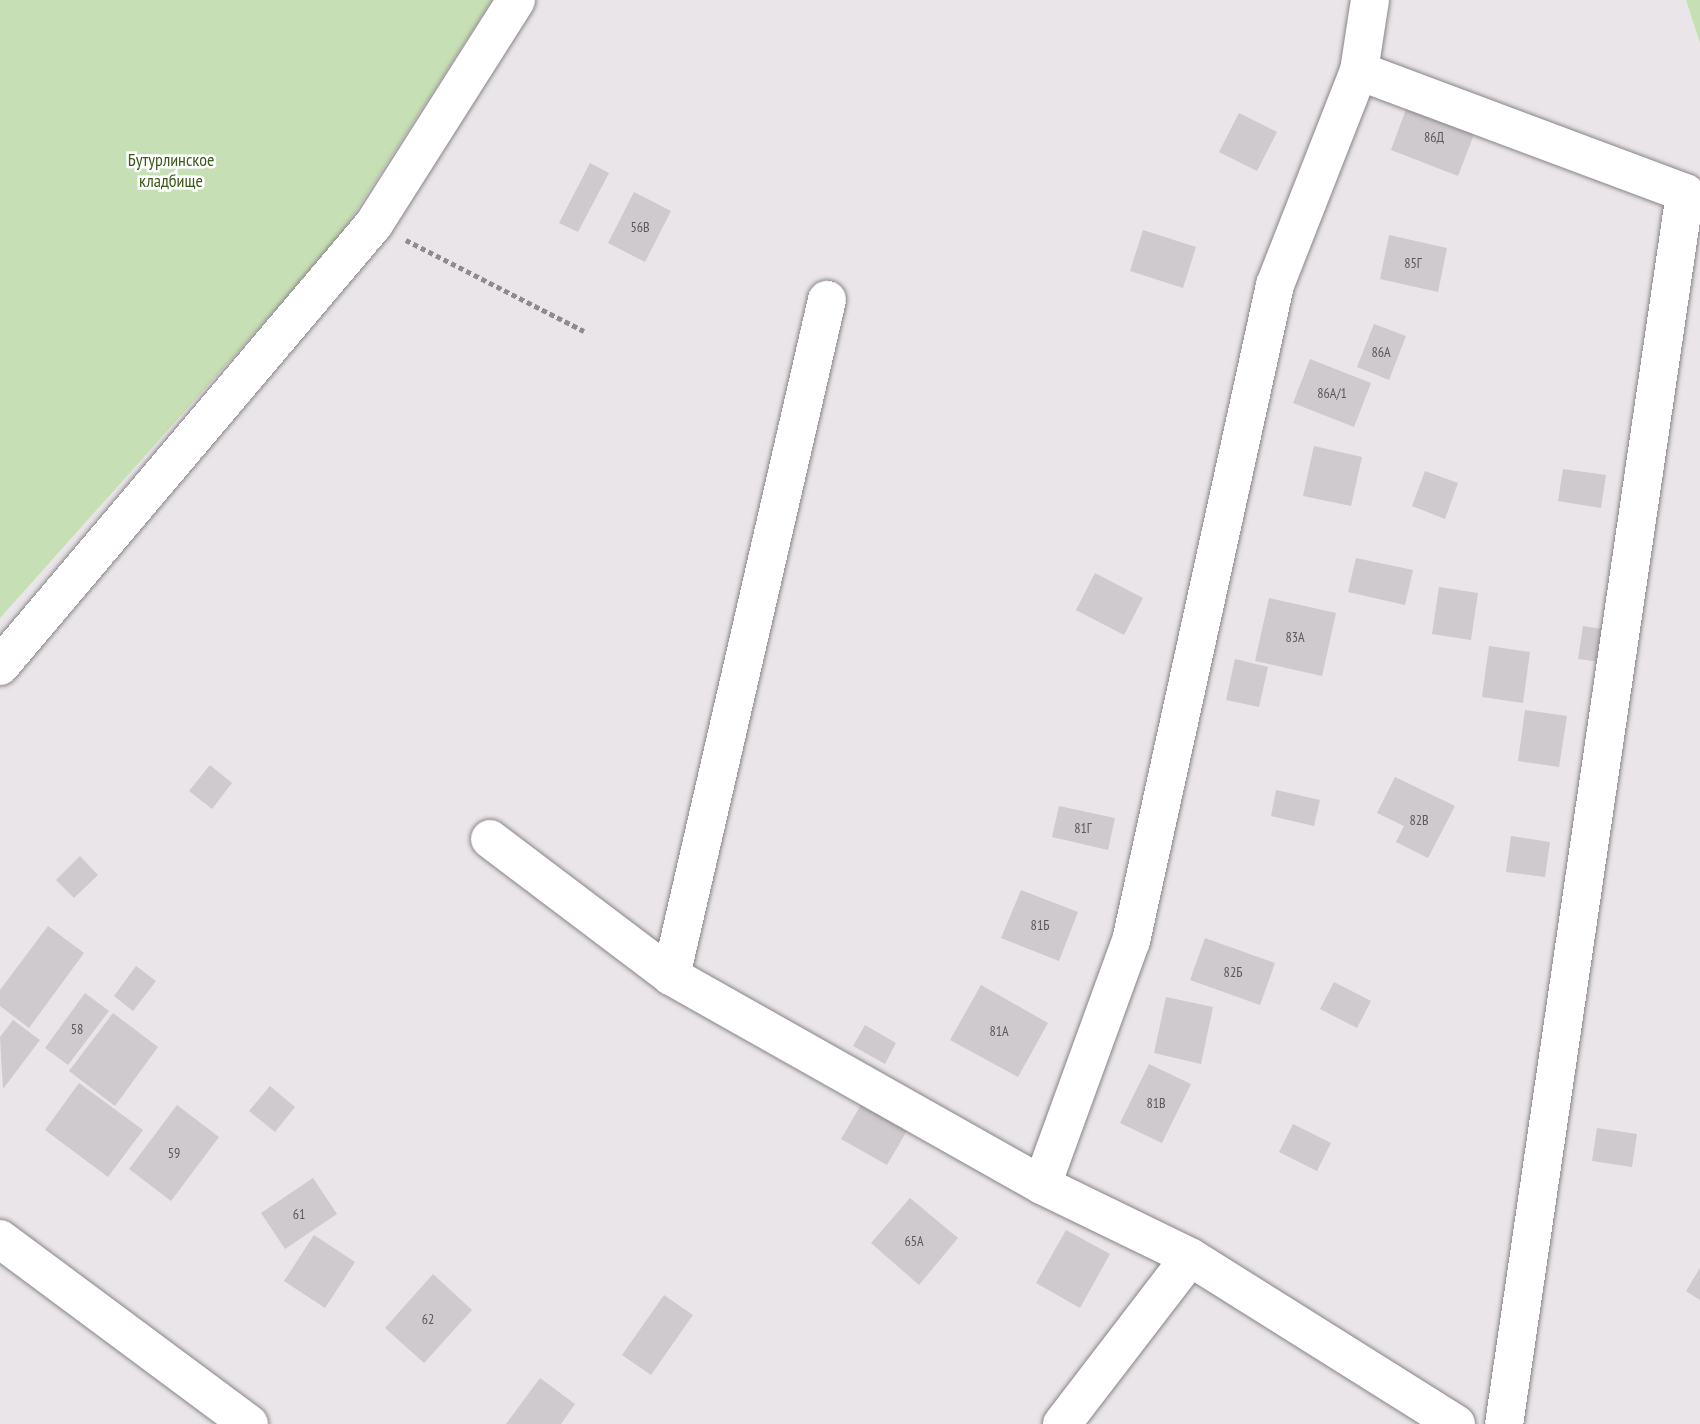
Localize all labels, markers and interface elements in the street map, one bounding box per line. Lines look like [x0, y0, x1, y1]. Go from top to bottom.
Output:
house number: 86Д [1424, 129, 1444, 145]
park label: Бутурлинское кладбище [128, 150, 214, 192]
house number: 56В [630, 219, 650, 235]
house number: 85Г [1404, 255, 1422, 271]
house number: 86А [1371, 344, 1391, 360]
house number: 86А/1 [1317, 385, 1347, 401]
house number: 83А [1285, 629, 1305, 645]
house number: 82В [1409, 812, 1429, 828]
house number: 81Г [1074, 820, 1092, 836]
house number: 81Б [1031, 917, 1049, 933]
house number: 82Б [1224, 964, 1242, 980]
house number: 58 [71, 1021, 83, 1037]
house number: 81А [989, 1023, 1009, 1039]
house number: 81В [1146, 1095, 1166, 1111]
house number: 59 [168, 1145, 180, 1161]
house number: 61 [293, 1206, 305, 1222]
house number: 65А [904, 1233, 924, 1249]
house number: 62 [422, 1311, 434, 1327]

